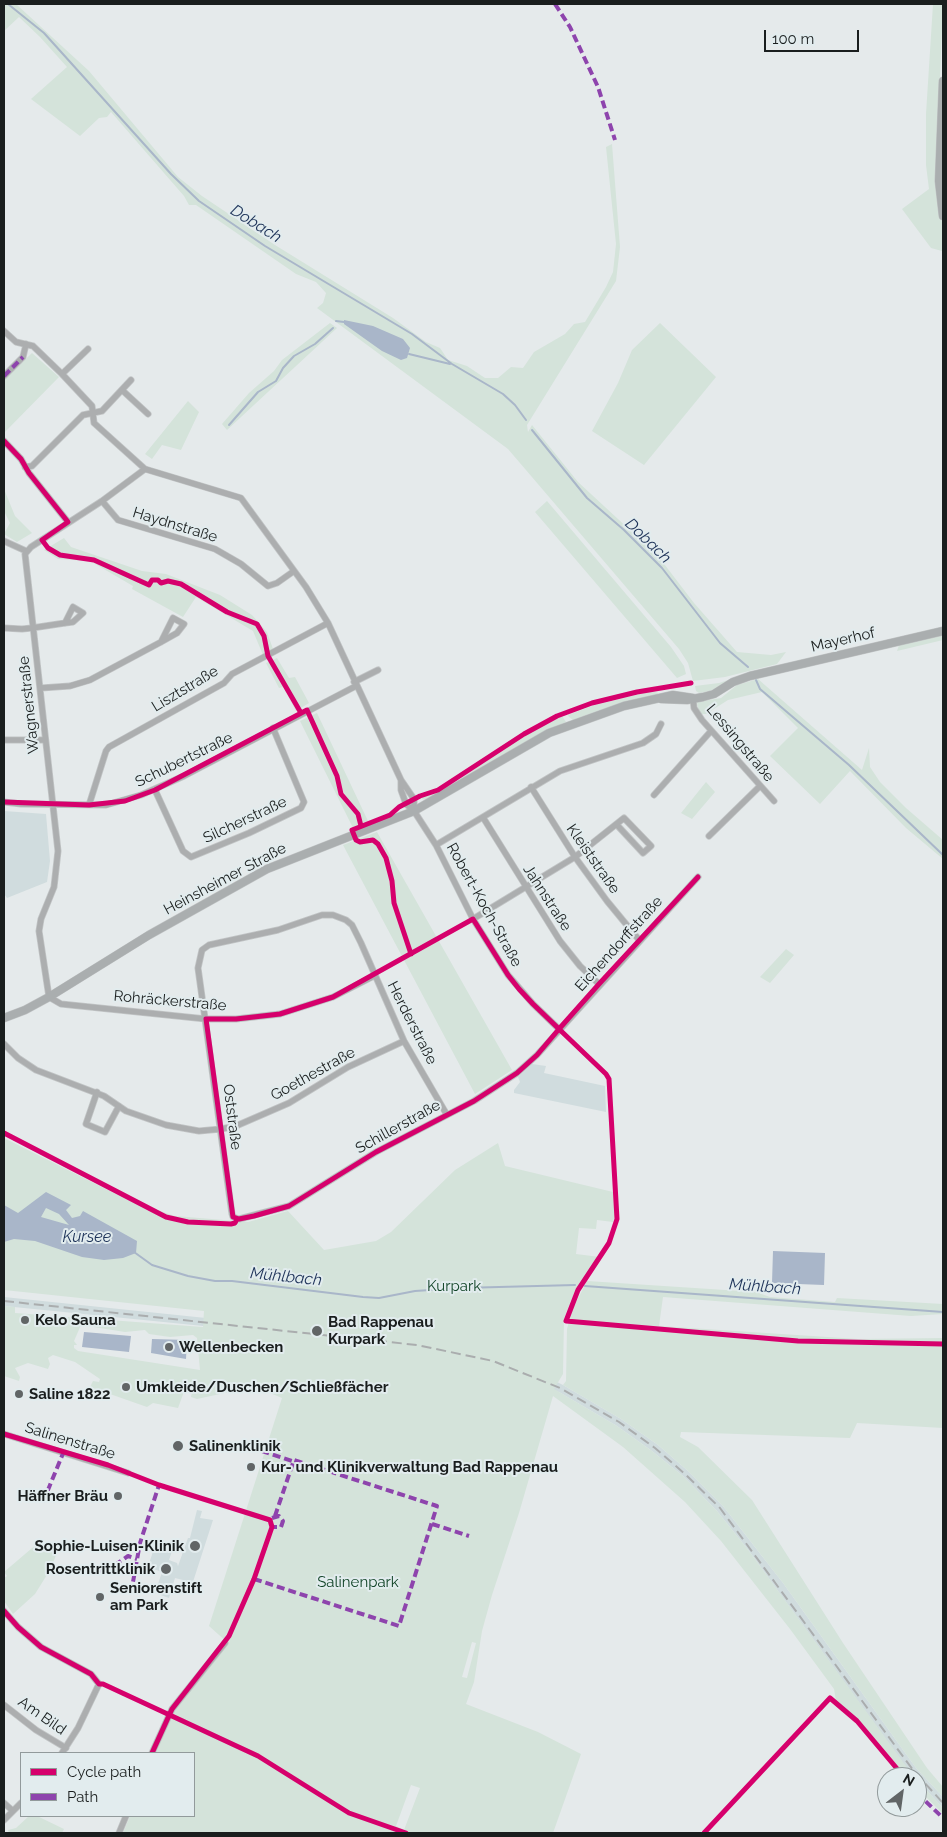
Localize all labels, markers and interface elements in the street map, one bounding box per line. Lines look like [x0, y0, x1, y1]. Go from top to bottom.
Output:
scale bar [767, 20, 862, 52]
text: 100 m [772, 30, 814, 48]
water label: Dobach [227, 201, 285, 247]
street label: Haydnstraße [130, 504, 220, 546]
water label: Dobach [621, 514, 675, 568]
street label: Mayerhof [809, 624, 877, 656]
street label: Wagnerstraße [15, 655, 43, 755]
street label: Lisztstraße [148, 662, 222, 716]
street label: Lessingstraße [702, 700, 778, 786]
street label: Schubertstraße [132, 729, 236, 791]
street label: Silcherstraße [200, 793, 290, 847]
street label: Kleiststraße [562, 821, 624, 897]
street label: Heinsheimer Straße [161, 839, 289, 919]
street label: Robert-Koch-Straße [442, 840, 526, 970]
street label: Jahnstraße [519, 861, 575, 935]
street label: Eichendorffstraße [572, 893, 666, 995]
street label: Herderstraße [383, 978, 441, 1068]
street label: Rohräckerstraße [113, 987, 227, 1015]
street label: Goethestraße [268, 1043, 358, 1105]
street label: Oststraße [219, 1083, 245, 1151]
street label: Schillerstraße [352, 1096, 444, 1158]
water label: Kursee [63, 1227, 111, 1247]
water label: Mühlbach [249, 1264, 323, 1290]
water label: Mühlbach [728, 1275, 802, 1299]
park label: Kurpark [427, 1277, 481, 1295]
place label: Kelo Sauna [35, 1311, 116, 1329]
place label: Bad Rappenau Kurpark [328, 1313, 433, 1348]
marker: Kelo Sauna [19, 1314, 31, 1326]
marker: Bad Rappenau Kurpark [310, 1324, 324, 1338]
place label: Wellenbecken [179, 1338, 283, 1356]
marker: Wellenbecken [163, 1341, 175, 1353]
place label: Umkleide/Duschen/Schließfächer [136, 1378, 388, 1396]
marker: Umkleide/Duschen/Schließfächer [120, 1381, 132, 1393]
place label: Saline 1822 [29, 1385, 110, 1403]
marker: Saline 1822 [13, 1388, 25, 1400]
street label: Salinenstraße [23, 1419, 117, 1463]
place label: Salinenklinik [189, 1437, 281, 1455]
marker: Salinenklinik [171, 1439, 185, 1453]
place label: Kur- und Klinikverwaltung Bad Rappenau [261, 1458, 558, 1476]
marker: Kur- und Klinikverwaltung Bad Rappenau [245, 1461, 257, 1473]
place label: Häffner Bräu [17, 1487, 108, 1505]
marker: Häffner Bräu [112, 1490, 124, 1502]
place label: Sophie-Luisen-Klinik [35, 1537, 184, 1555]
marker: Sophie-Luisen-Klinik [188, 1539, 202, 1553]
place label: Rosentrittklinik [46, 1560, 155, 1578]
marker: Rosentrittklinik [159, 1562, 173, 1576]
park label: Salinenpark [317, 1573, 399, 1591]
place label: Seniorenstift am Park [110, 1579, 202, 1614]
marker: Seniorenstift am Park [94, 1591, 106, 1603]
street label: Am Bild [15, 1693, 69, 1739]
legend [20, 1752, 195, 1817]
text: Cycle path [67, 1763, 141, 1781]
north arrow [877, 1767, 927, 1817]
text: N [900, 1770, 918, 1789]
text: Path [67, 1788, 98, 1806]

